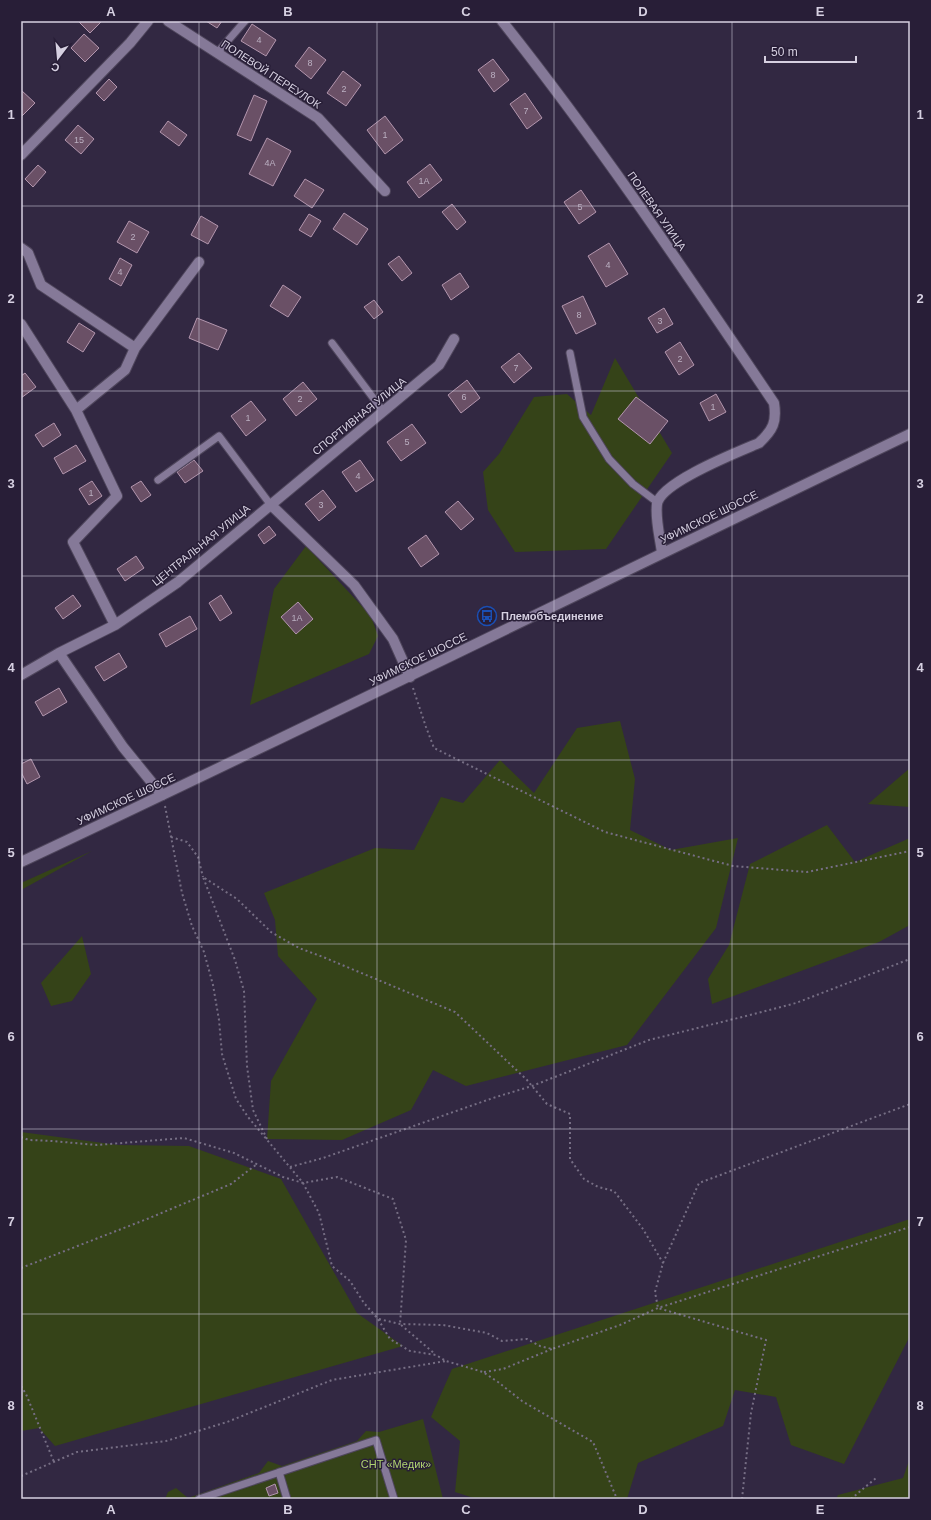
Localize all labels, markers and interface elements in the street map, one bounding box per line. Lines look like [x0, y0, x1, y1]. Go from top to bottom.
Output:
text: A [106, 4, 116, 19]
text: B [283, 4, 293, 19]
text: C [461, 4, 471, 19]
text: D [638, 4, 648, 19]
text: E [816, 4, 825, 19]
house number: 4 [256, 35, 262, 45]
street label: ПОЛЕВОЙ ПЕРЕУЛОК [219, 37, 323, 111]
north arrow [38, 38, 78, 78]
scale bar [765, 38, 856, 64]
text: 50 m [771, 45, 798, 59]
house number: 8 [307, 58, 313, 68]
text: С [50, 61, 61, 74]
house number: 8 [490, 70, 496, 80]
house number: 2 [341, 84, 347, 94]
house number: 7 [523, 106, 529, 116]
text: 1 [7, 107, 15, 122]
text: 1 [916, 107, 924, 122]
house number: 1 [382, 130, 388, 140]
house number: 15 [74, 135, 84, 145]
house number: 4А [264, 158, 276, 168]
street label: ПОЛЕВАЯ УЛИЦА [625, 169, 689, 253]
house number: 1А [418, 176, 430, 186]
house number: 5 [577, 202, 583, 212]
house number: 2 [130, 232, 136, 242]
house number: 4 [605, 260, 611, 270]
house number: 4 [117, 267, 123, 277]
text: 2 [7, 291, 15, 306]
text: 2 [916, 291, 924, 306]
house number: 8 [576, 310, 582, 320]
house number: 3 [657, 316, 663, 326]
house number: 2 [677, 354, 683, 364]
house number: 7 [513, 363, 519, 373]
street label: СПОРТИВНАЯ УЛИЦА [310, 374, 409, 457]
house number: 6 [461, 392, 467, 402]
house number: 2 [297, 394, 303, 404]
house number: 1 [710, 402, 716, 412]
house number: 1 [245, 413, 251, 423]
house number: 5 [404, 437, 410, 447]
house number: 4 [355, 471, 361, 481]
text: 3 [7, 476, 15, 491]
text: 3 [916, 476, 924, 491]
house number: 1 [88, 488, 94, 498]
street label: УФИМСКОЕ ШОССЕ [658, 488, 760, 546]
house number: 3 [318, 500, 324, 510]
street label: ЦЕНТРАЛЬНАЯ УЛИЦА [150, 501, 253, 588]
bus stop icon: Племобъединение [476, 605, 498, 627]
place label: Племобъединение [501, 610, 603, 622]
house number: 1А [291, 613, 303, 623]
street label: УФИМСКОЕ ШОССЕ [367, 630, 469, 688]
text: 4 [7, 660, 15, 675]
text: 4 [916, 660, 924, 675]
street label: УФИМСКОЕ ШОССЕ [75, 771, 177, 827]
text: 5 [7, 845, 15, 860]
text: 5 [916, 845, 924, 860]
text: 6 [7, 1029, 15, 1044]
text: 6 [916, 1029, 924, 1044]
text: 7 [7, 1214, 15, 1229]
text: 7 [916, 1214, 924, 1229]
text: 8 [7, 1398, 15, 1413]
text: 8 [916, 1398, 924, 1413]
park label: СНТ «Медик» [361, 1458, 431, 1470]
text: A [106, 1502, 116, 1517]
text: B [283, 1502, 293, 1517]
text: C [461, 1502, 471, 1517]
text: D [638, 1502, 648, 1517]
text: E [816, 1502, 825, 1517]

